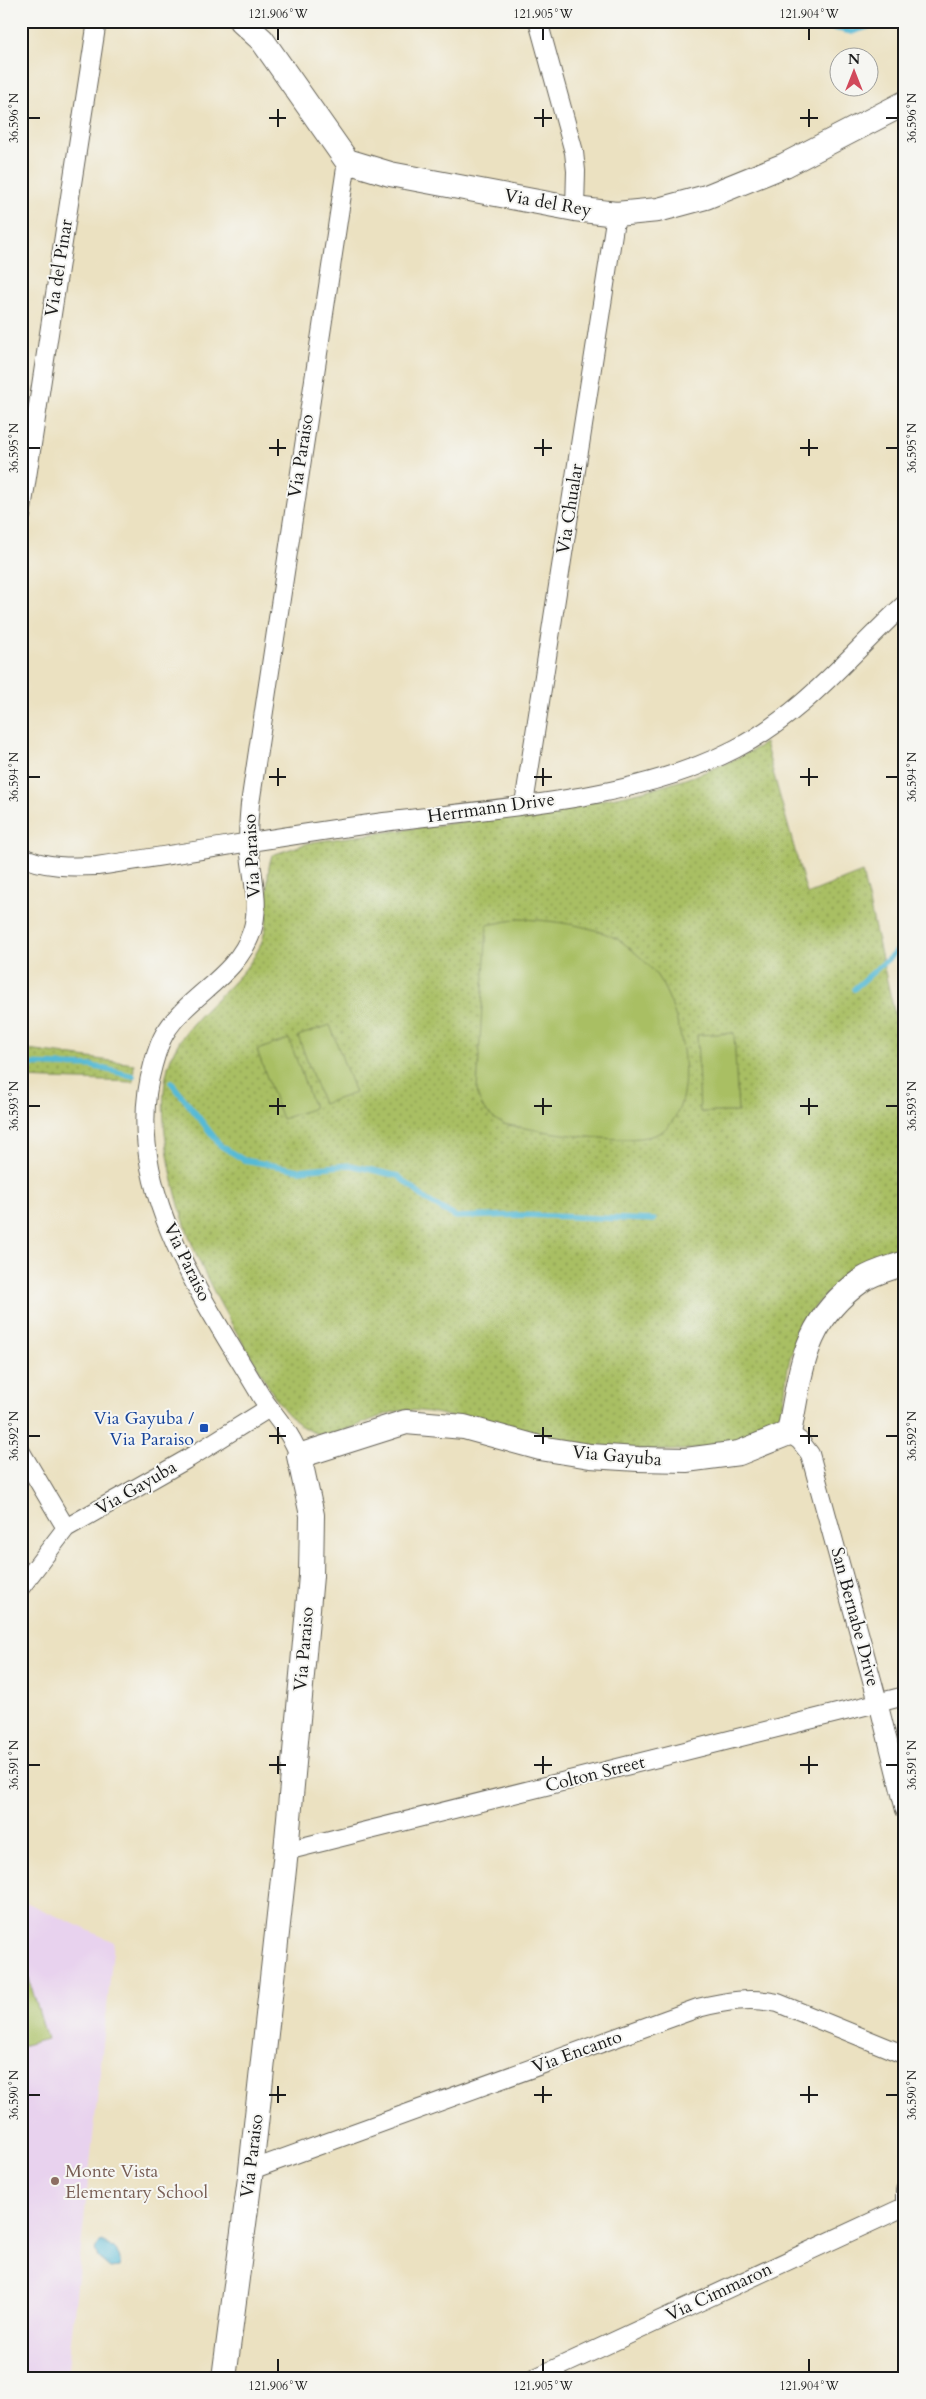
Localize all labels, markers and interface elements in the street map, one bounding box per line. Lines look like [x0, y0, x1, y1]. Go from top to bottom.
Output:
text: 121.906°W [248, 6, 308, 22]
text: 121.905°W [513, 6, 573, 22]
text: 121.904°W [779, 6, 839, 22]
north arrow [828, 48, 878, 98]
text: N [848, 50, 860, 69]
text: 36.596°N [6, 92, 22, 143]
text: 36.596°N [904, 92, 920, 143]
street label: Via del Rey [502, 183, 594, 223]
street label: Via del Pinar [39, 217, 79, 319]
street label: Via Paraiso [282, 412, 320, 500]
text: 36.595°N [6, 422, 22, 473]
text: 36.595°N [904, 422, 920, 473]
street label: Via Chualar [551, 462, 590, 556]
text: 36.594°N [6, 751, 22, 802]
text: 36.594°N [904, 751, 920, 802]
street label: Herrmann Drive [426, 787, 556, 829]
street label: Via Paraiso [237, 813, 267, 899]
text: 36.593°N [6, 1080, 22, 1131]
text: 36.593°N [904, 1080, 920, 1131]
street label: Via Paraiso [157, 1219, 217, 1306]
place label: Via Gayuba / Via Paraiso [94, 1406, 194, 1452]
text: 36.592°N [6, 1410, 22, 1461]
text: 36.592°N [904, 1410, 920, 1461]
marker: Via Gayuba / Via Paraiso [198, 1422, 210, 1434]
street label: Via Gayuba [571, 1440, 663, 1472]
street label: Via Gayuba [91, 1455, 181, 1521]
street label: San Bernabe Drive [824, 1545, 886, 1689]
street label: Via Paraiso [288, 1606, 320, 1692]
text: 36.591°N [6, 1739, 22, 1790]
text: 36.591°N [904, 1739, 920, 1790]
street label: Colton Street [543, 1749, 648, 1798]
street label: Via Encanto [529, 2024, 626, 2080]
text: 36.590°N [6, 2069, 22, 2120]
text: 36.590°N [904, 2069, 920, 2120]
street label: Via Paraiso [234, 2112, 270, 2199]
place label: Monte Vista Elementary School [65, 2159, 208, 2205]
marker: Monte Vista Elementary School [49, 2175, 61, 2187]
street label: Via Cimmaron [662, 2256, 777, 2328]
text: 121.906°W [248, 2378, 308, 2394]
text: 121.905°W [513, 2378, 573, 2394]
text: 121.904°W [779, 2378, 839, 2394]

